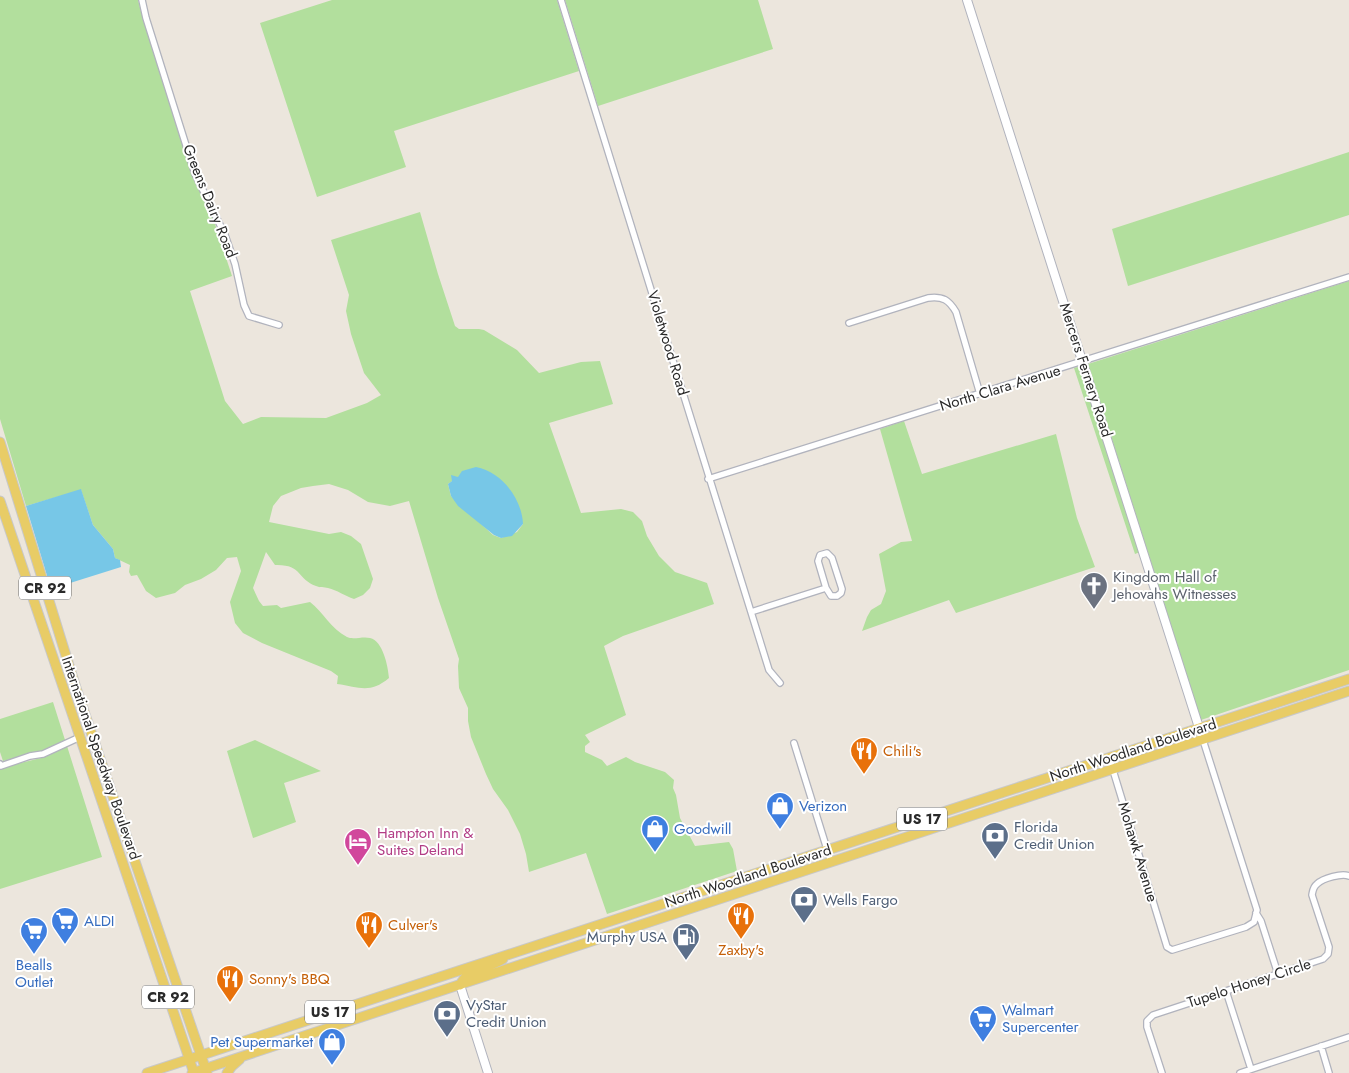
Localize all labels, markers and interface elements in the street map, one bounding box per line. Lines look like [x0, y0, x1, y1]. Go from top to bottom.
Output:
street label: Greens Dairy Road [177, 141, 243, 261]
street label: Violetwood Road [642, 288, 694, 398]
street label: Mercers Fernery Road [1054, 300, 1118, 440]
street label: North Clara Avenue [937, 359, 1063, 417]
place label: Kingdom Hall of Jehovahs Witnesses [1111, 566, 1236, 605]
church icon: Kingdom Hall of Jehovahs Witnesses [1079, 571, 1109, 610]
road number: CR 92 [19, 576, 71, 600]
street label: International Speedway Boulevard [56, 653, 146, 863]
street label: North Woodland Boulevard [1047, 713, 1219, 787]
restaurant icon: Chili's [849, 736, 879, 775]
place label: Chili's [883, 740, 921, 762]
shop icon: Verizon [765, 791, 795, 830]
place label: Verizon [799, 795, 847, 817]
street label: Mohawk Avenue [1112, 799, 1164, 905]
road number: US 17 [897, 808, 947, 831]
shop icon: Goodwill [640, 814, 670, 853]
place label: Florida Credit Union [1014, 816, 1095, 855]
place label: Goodwill [674, 818, 732, 840]
bank icon: Florida Credit Union [980, 821, 1010, 860]
place label: Hampton Inn & Suites Deland [377, 822, 473, 861]
hotel icon: Hampton Inn & Suites Deland [343, 827, 373, 866]
street label: North Woodland Boulevard [662, 839, 834, 913]
bank icon: Wells Fargo [789, 885, 819, 924]
place label: Wells Fargo [823, 889, 898, 911]
restaurant icon: Zaxby's [726, 901, 756, 940]
supermarket icon: ALDI [50, 906, 80, 945]
place label: ALDI [84, 910, 115, 932]
restaurant icon: Culver's [354, 910, 384, 949]
place label: Culver's [388, 914, 438, 936]
supermarket icon: Bealls Outlet [19, 916, 49, 955]
fuel station icon: Murphy USA [671, 922, 701, 961]
place label: Murphy USA [587, 926, 667, 948]
place label: Zaxby's [718, 939, 764, 961]
street label: Tupelo Honey Circle [1184, 953, 1314, 1013]
place label: Bealls Outlet [15, 954, 53, 993]
restaurant icon: Sonny's BBQ [215, 964, 245, 1003]
place label: Sonny's BBQ [249, 968, 330, 990]
road number: CR 92 [142, 986, 194, 1009]
place label: VyStar Credit Union [466, 994, 547, 1033]
bank icon: VyStar Credit Union [432, 999, 462, 1038]
place label: Walmart Supercenter [1002, 999, 1079, 1038]
road number: US 17 [305, 1000, 355, 1024]
supermarket icon: Walmart Supercenter [968, 1004, 998, 1043]
shop icon: Pet Supermarket [317, 1027, 347, 1066]
place label: Pet Supermarket [210, 1031, 313, 1053]

